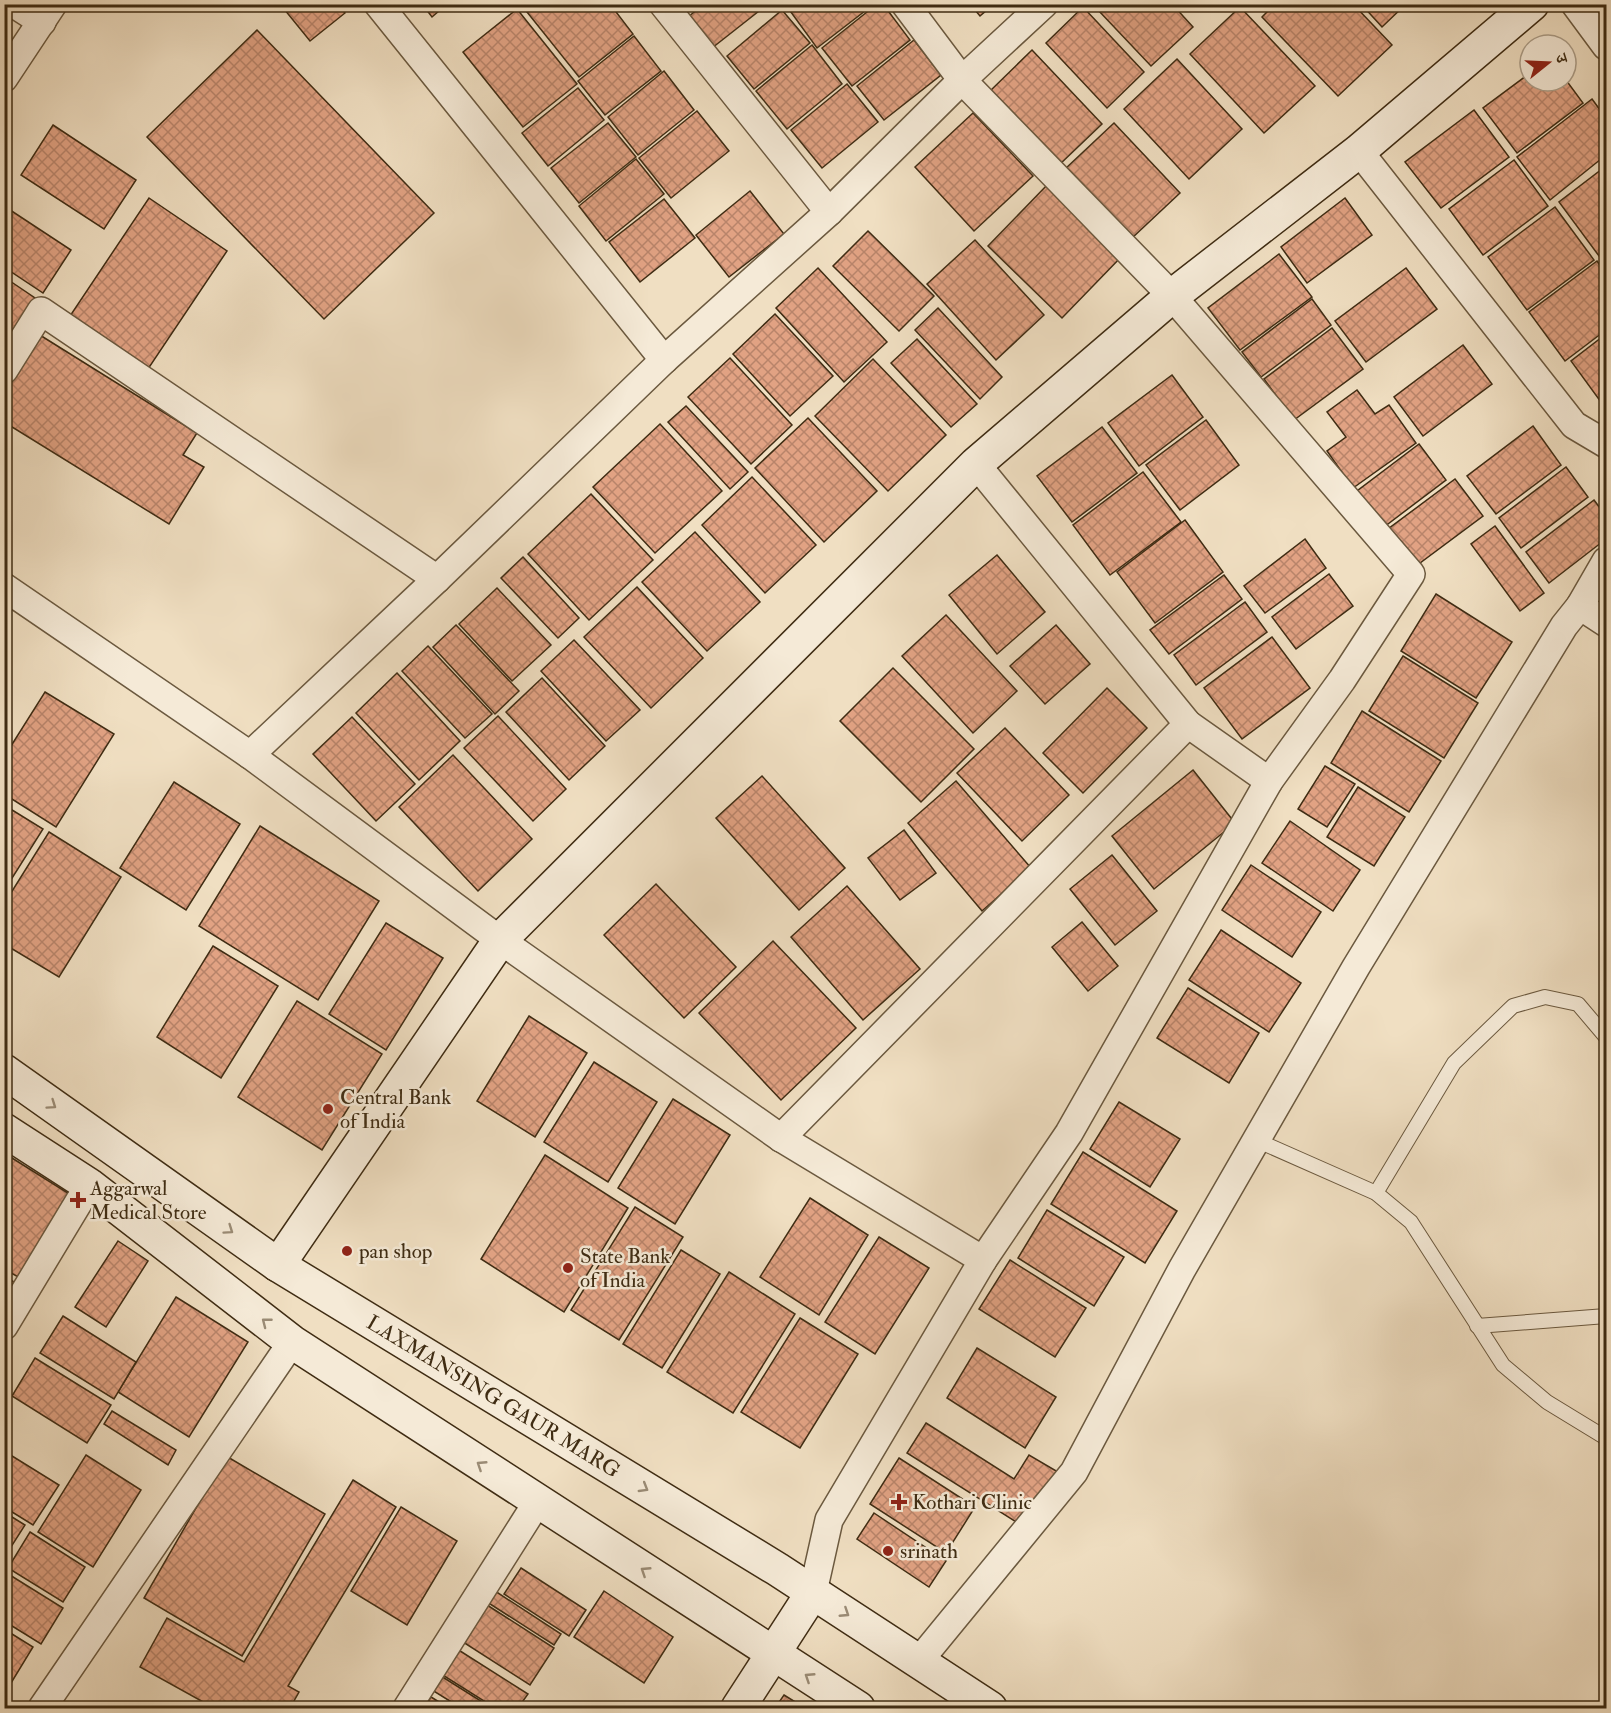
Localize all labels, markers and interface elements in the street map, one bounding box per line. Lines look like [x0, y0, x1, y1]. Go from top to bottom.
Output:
north arrow [1518, 33, 1578, 93]
text: उ [1550, 51, 1573, 67]
place label: Central Bank of India [340, 1084, 451, 1135]
one-way arrow [46, 1098, 57, 1109]
marker: Central Bank of India [321, 1102, 335, 1116]
place label: Aggarwal Medical Store [89, 1175, 207, 1226]
marker: Aggarwal Medical Store [71, 1193, 85, 1207]
one-way arrow [222, 1223, 233, 1234]
place label: pan shop [358, 1238, 432, 1265]
place label: State Bank of India [580, 1243, 670, 1294]
marker: pan shop [340, 1244, 354, 1258]
marker: State Bank of India [561, 1261, 575, 1275]
street label: LAXMANSING GAUR MARG [362, 1309, 625, 1484]
one-way arrow [262, 1319, 273, 1330]
one-way arrow [477, 1461, 488, 1472]
one-way arrow [638, 1480, 648, 1492]
place label: Kothari Clinic [912, 1489, 1032, 1516]
marker: Kothari Clinic [890, 1493, 908, 1511]
place label: srinath [900, 1538, 958, 1565]
marker: srinath [881, 1544, 895, 1558]
one-way arrow [641, 1567, 652, 1578]
one-way arrow [838, 1606, 849, 1617]
one-way arrow [804, 1673, 815, 1684]

